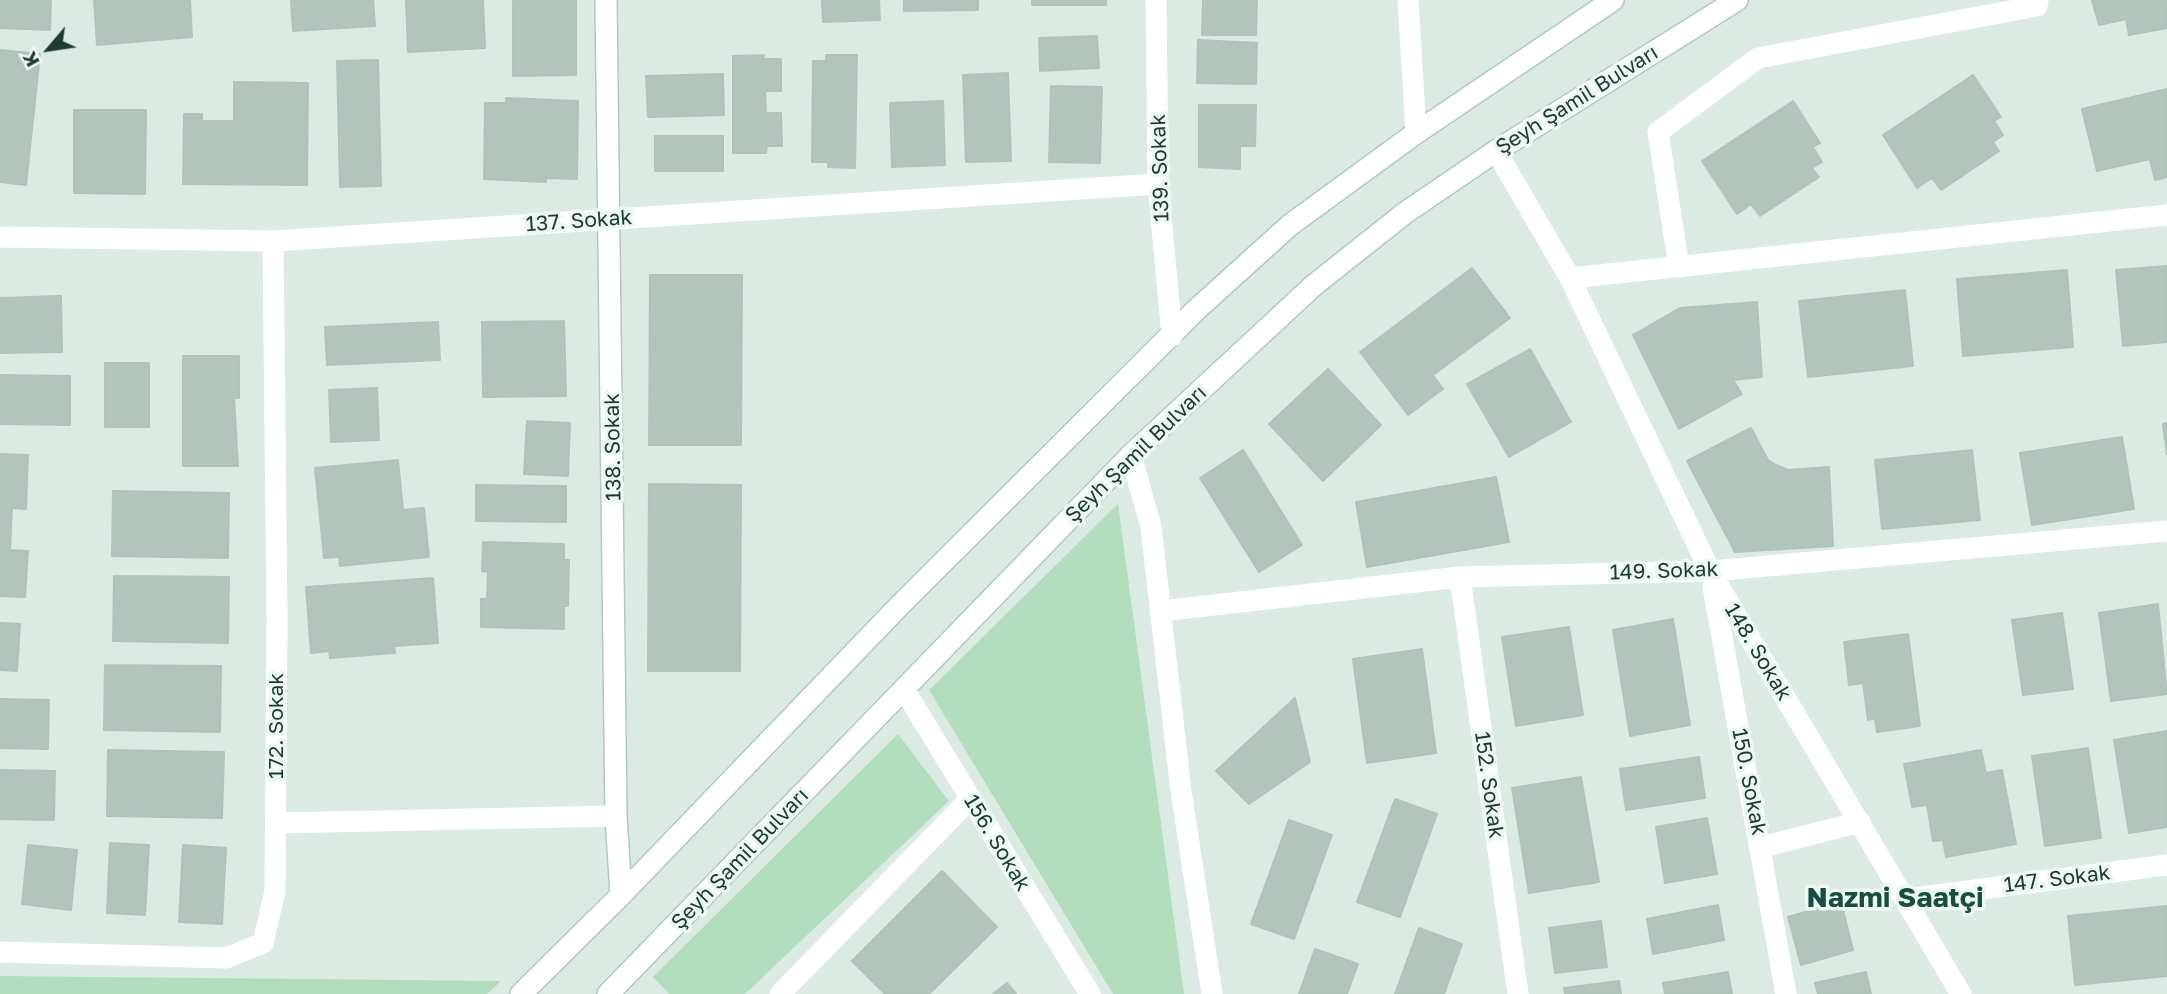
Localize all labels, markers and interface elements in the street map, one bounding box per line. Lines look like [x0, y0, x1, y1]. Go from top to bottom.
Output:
north arrow [14, 14, 84, 84]
street label: Şeyh Şamil Bulvarı [1491, 40, 1663, 160]
text: K [17, 48, 44, 71]
street label: 139. Sokak [1146, 114, 1174, 222]
street label: 137. Sokak [525, 205, 633, 237]
street label: Şeyh Şamil Bulvarı [1060, 380, 1212, 528]
street label: 138. Sokak [599, 393, 627, 501]
street label: 149. Sokak [1609, 557, 1719, 585]
street label: 148. Sokak [1719, 599, 1797, 705]
street label: 172. Sokak [263, 673, 289, 779]
street label: 150. Sokak [1726, 726, 1772, 838]
street label: 152. Sokak [1469, 730, 1509, 840]
street label: Şeyh Şamil Bulvarı [666, 783, 814, 935]
street label: 156. Sokak [958, 790, 1036, 896]
street label: 147. Sokak [2002, 860, 2112, 898]
district label: Nazmi Saatçi [1806, 881, 1984, 915]

